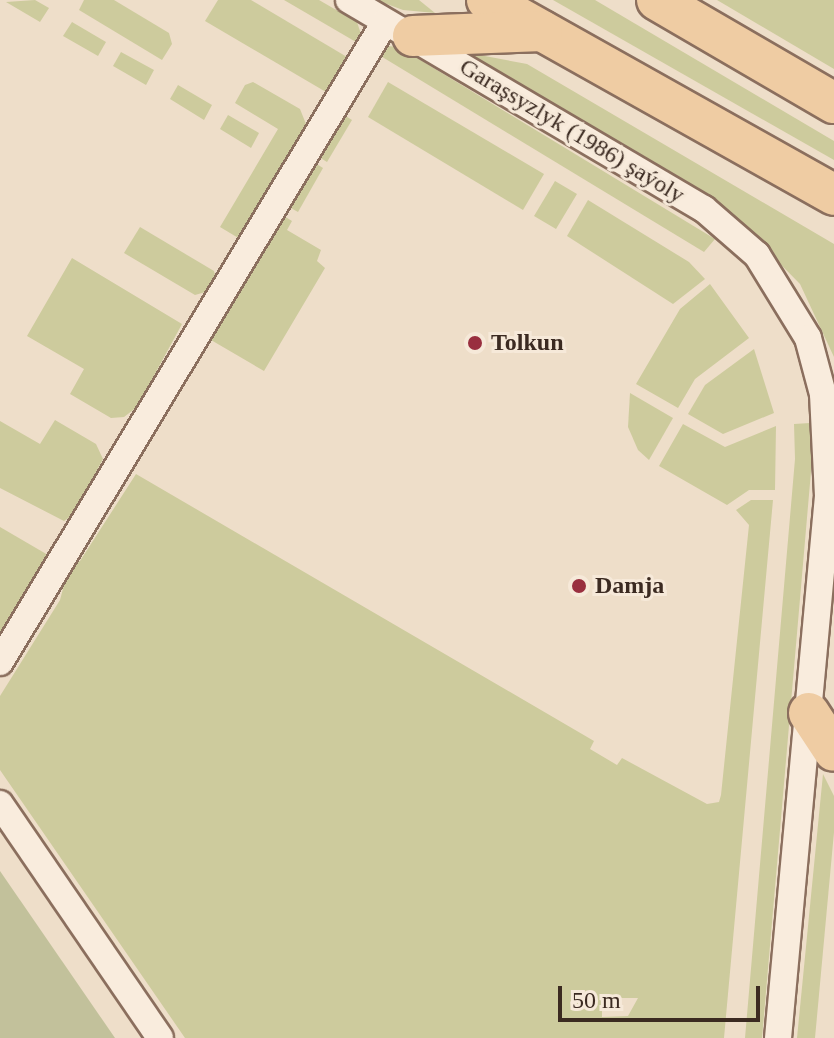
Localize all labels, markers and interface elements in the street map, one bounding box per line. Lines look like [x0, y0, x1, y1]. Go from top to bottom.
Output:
street label: Garaşsyzlyk (1986) şaýoly [454, 52, 690, 210]
place label: Tolkun [491, 329, 564, 357]
marker: Tolkun [466, 334, 484, 352]
place label: Damja [595, 572, 664, 600]
marker: Damja [570, 577, 588, 595]
scale bar [562, 970, 764, 1020]
text: 50 m [572, 987, 621, 1013]

